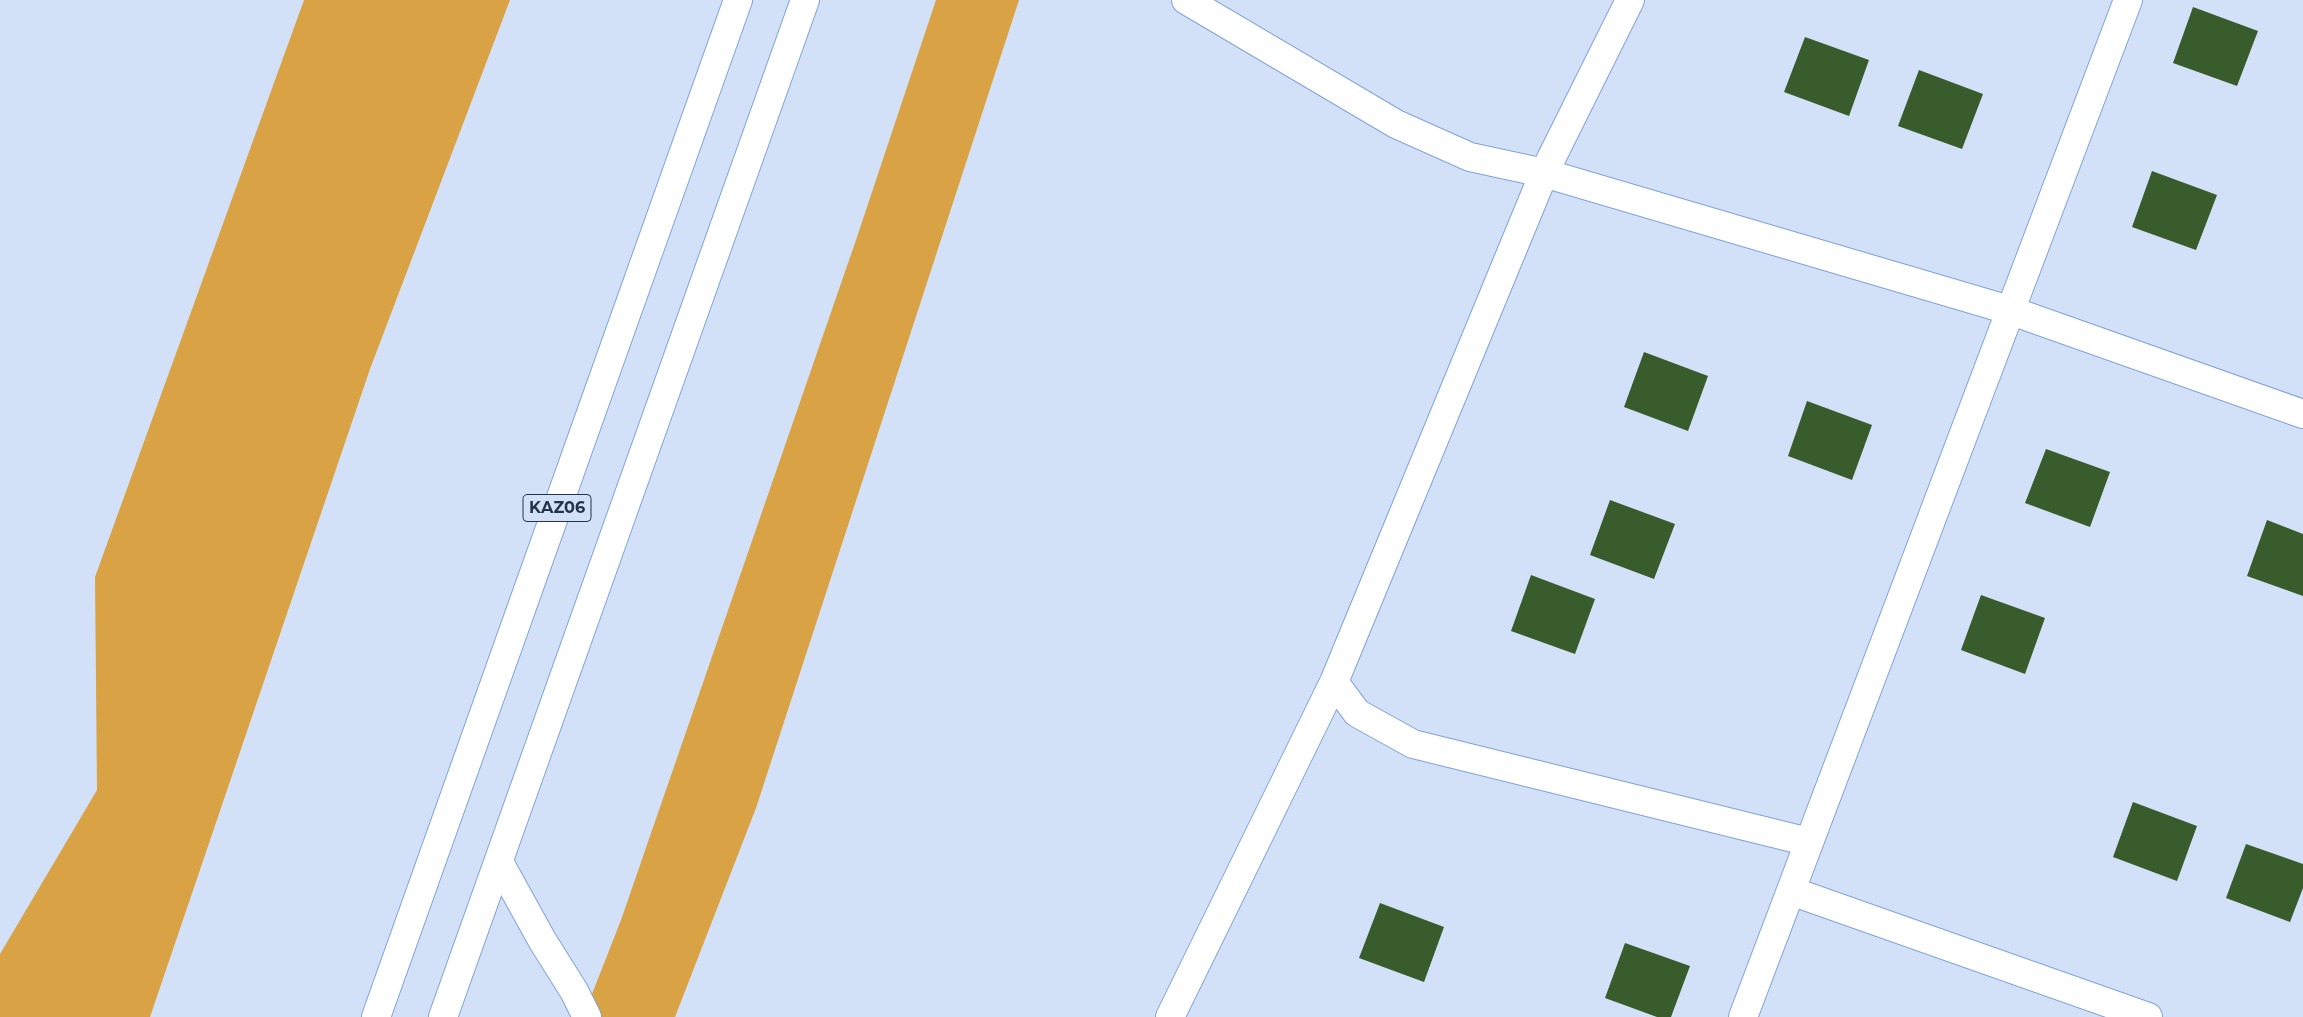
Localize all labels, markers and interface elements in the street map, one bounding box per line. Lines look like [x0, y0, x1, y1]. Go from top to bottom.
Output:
road number: KАZ06 [523, 494, 591, 522]

